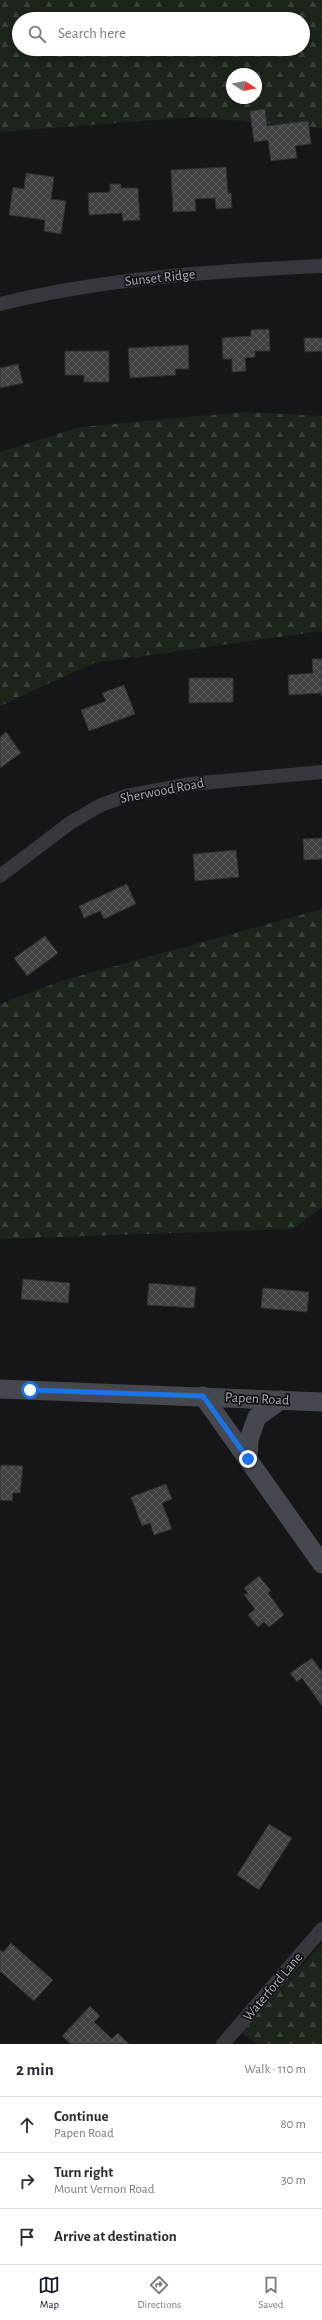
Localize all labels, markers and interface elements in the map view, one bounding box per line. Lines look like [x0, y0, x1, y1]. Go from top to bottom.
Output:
search box [12, 12, 310, 56]
icon: search [26, 23, 48, 45]
text: Search here [58, 26, 126, 41]
north arrow [226, 68, 262, 104]
street label: Sunset Ridge [124, 267, 196, 289]
street label: Sherwood Road [119, 776, 205, 806]
route start [21, 1381, 39, 1399]
street label: Papen Road [225, 1390, 289, 1408]
route end [239, 1450, 257, 1468]
street label: Waterford Lane [241, 1950, 305, 2024]
text: 2 min [16, 2061, 54, 2078]
text: Walk · 110 m [244, 2063, 306, 2076]
text: Continue [54, 2109, 109, 2124]
icon: ahead [16, 2114, 38, 2136]
text: 80 m [280, 2118, 306, 2131]
text: Papen Road [54, 2127, 114, 2140]
text: Turn right [54, 2165, 113, 2180]
icon: right [16, 2170, 38, 2192]
text: 30 m [281, 2174, 306, 2187]
text: Mount Vernon Road [54, 2183, 155, 2196]
icon: arrive [16, 2226, 38, 2248]
text: Arrive at destination [54, 2229, 177, 2244]
tab: Map [38, 2274, 60, 2311]
tab: Directions [137, 2274, 181, 2311]
tab: Saved [258, 2274, 283, 2311]

